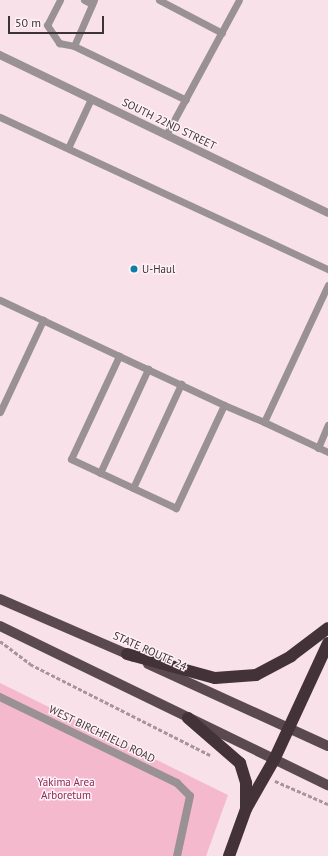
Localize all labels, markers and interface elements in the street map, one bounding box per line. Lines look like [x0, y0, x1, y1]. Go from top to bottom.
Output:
scale bar [10, 8, 106, 34]
text: 50 m [15, 15, 41, 30]
street label: SOUTH 22ND STREET [120, 96, 218, 152]
place label: U-Haul [142, 262, 175, 276]
marker: U-Haul [129, 264, 139, 274]
street label: STATE ROUTE 24 [111, 629, 189, 673]
street label: WEST BIRCHFIELD ROAD [47, 702, 157, 766]
park label: Yakima Area Arboretum [37, 776, 95, 802]

